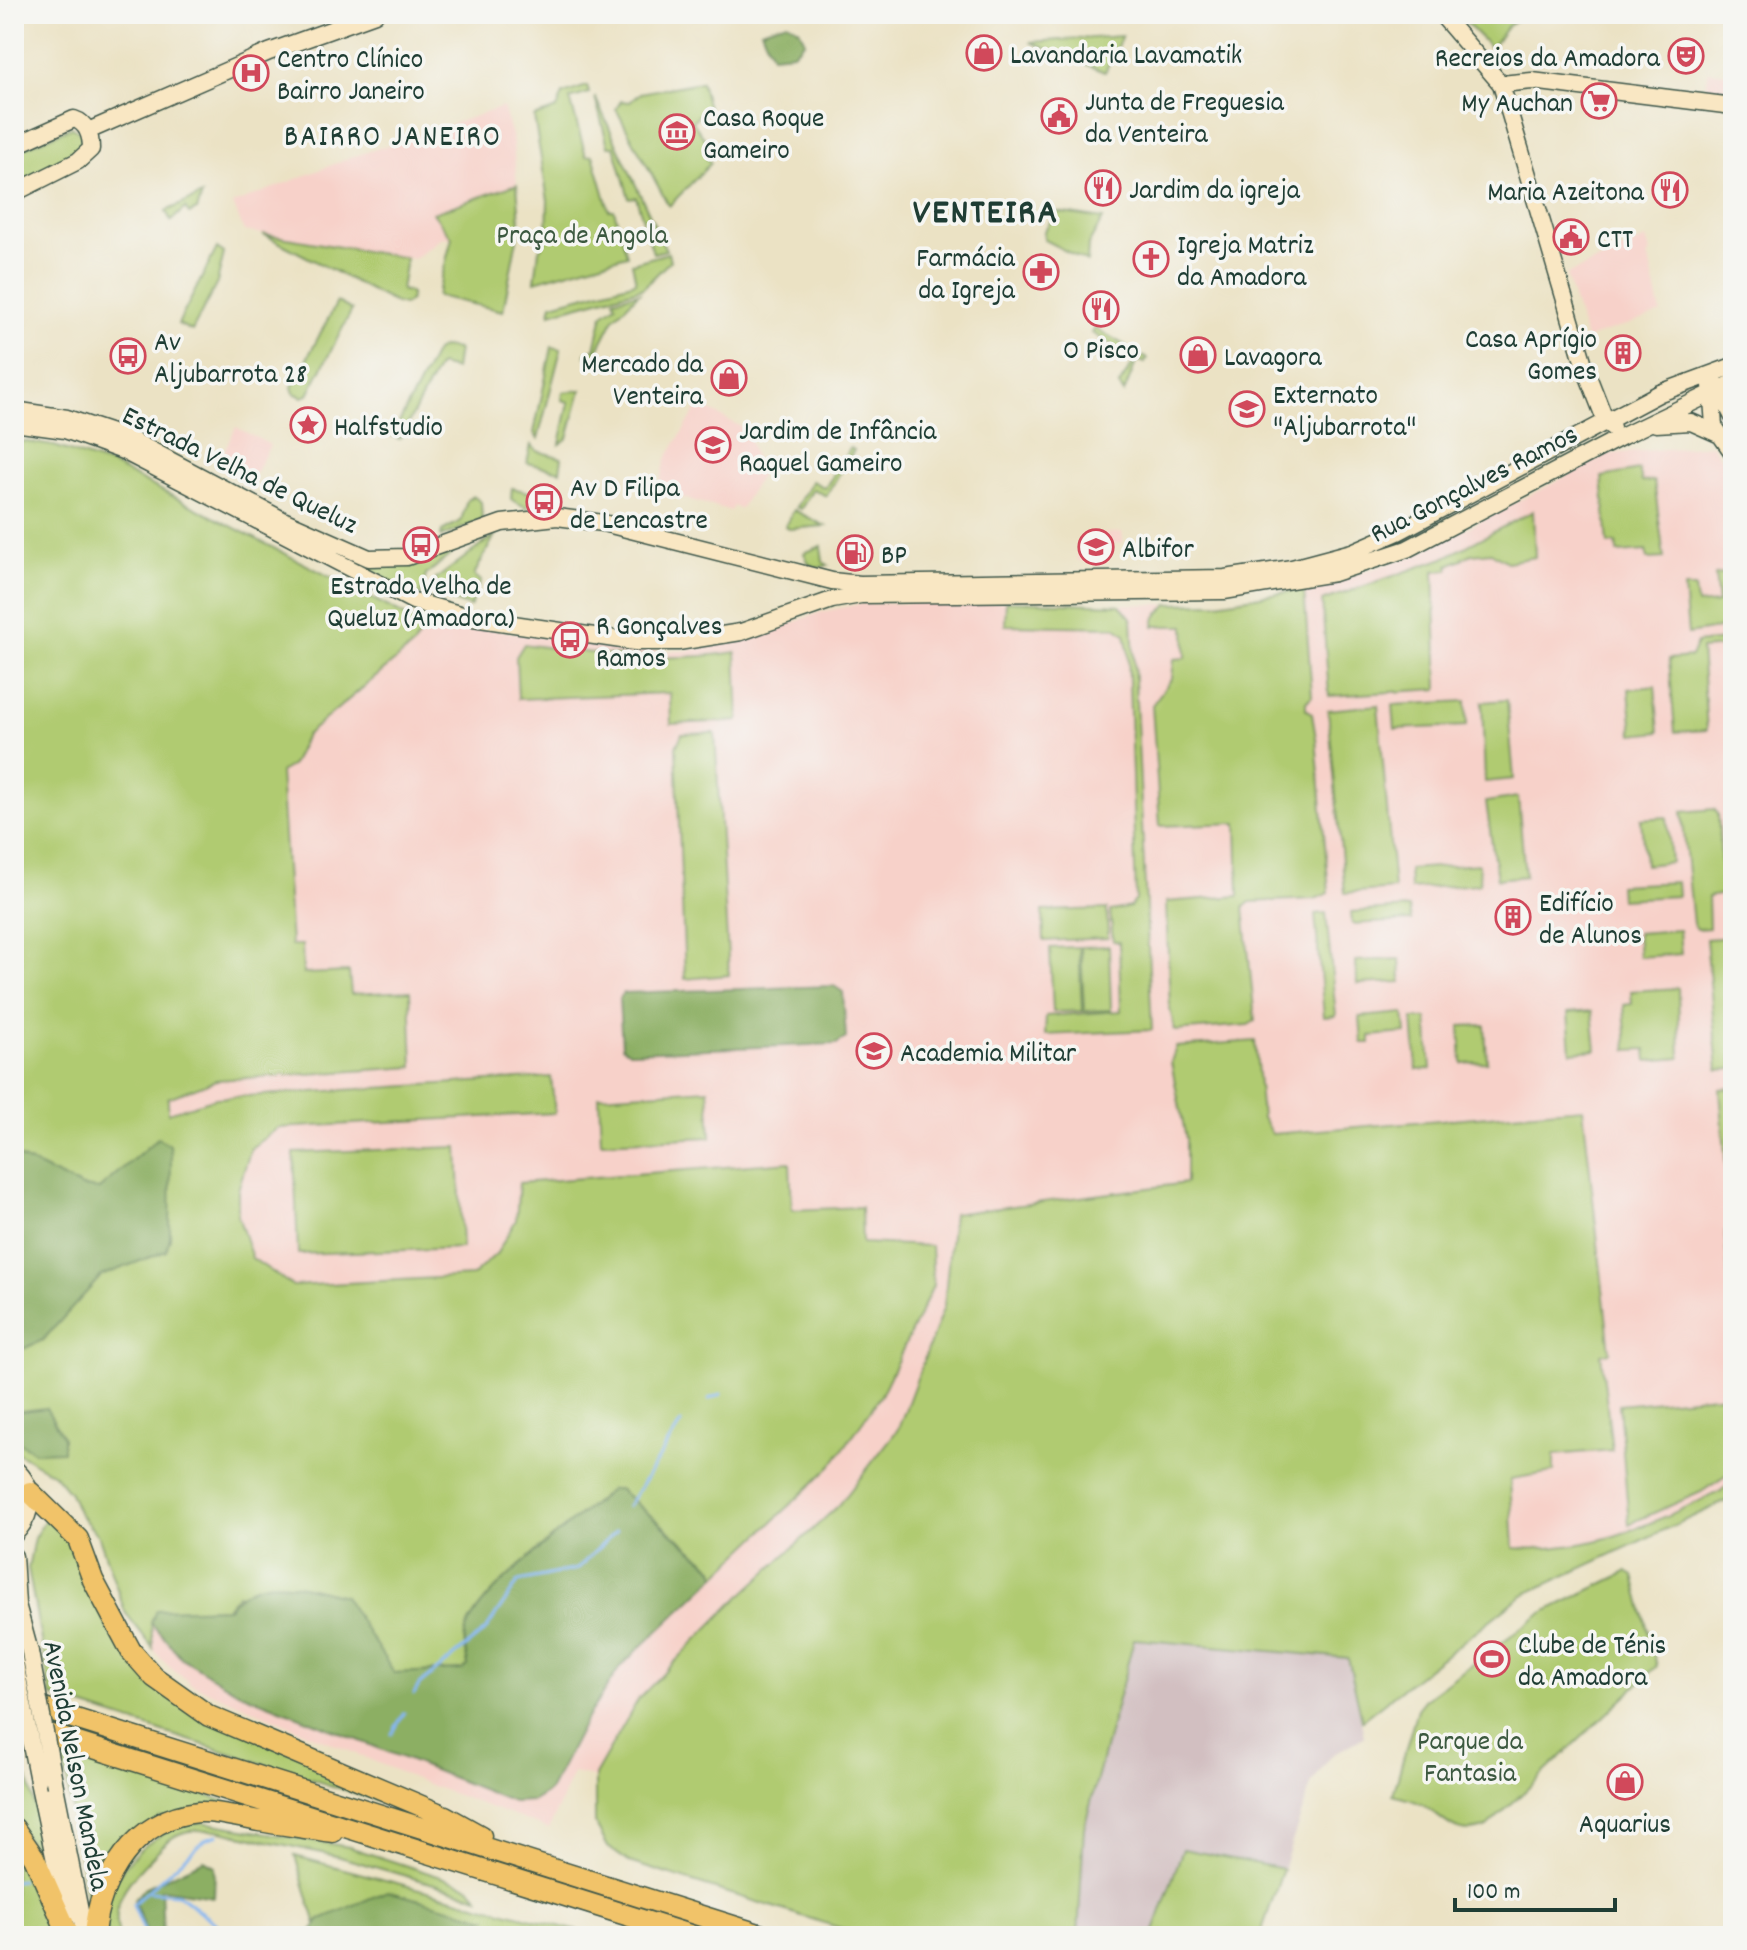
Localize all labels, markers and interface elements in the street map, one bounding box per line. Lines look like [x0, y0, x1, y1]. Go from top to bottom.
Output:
shop icon: Lavandaria Lavamatik [965, 34, 1003, 72]
theatre icon: Recreios da Amadora [1667, 37, 1705, 75]
place label: Lavandaria Lavamatik [1010, 38, 1242, 78]
place label: Recreios da Amadora [1435, 41, 1661, 81]
place label: Centro Clínico Bairro Janeiro [277, 42, 425, 114]
hospital icon: Centro Clínico Bairro Janeiro [232, 54, 270, 92]
supermarket icon: My Auchan [1580, 82, 1618, 120]
place label: Junta de Freguesia da Venteira [1085, 85, 1285, 157]
place label: My Auchan [1461, 86, 1573, 126]
public building icon: Junta de Freguesia da Venteira [1040, 97, 1078, 135]
place label: Casa Roque Gameiro [703, 101, 824, 173]
museum icon: Casa Roque Gameiro [658, 113, 696, 151]
district label: BAIRRO JANEIRO [284, 118, 502, 161]
restaurant icon: Jardim da igreja [1084, 169, 1122, 207]
restaurant icon: Maria Azeitona [1651, 171, 1689, 209]
place label: Jardim da igreja [1129, 173, 1301, 213]
place label: Maria Azeitona [1487, 175, 1645, 215]
district label: VENTEIRA [913, 189, 1059, 241]
park label: Praça de Angola [496, 218, 669, 258]
public building icon: CTT [1552, 218, 1590, 256]
place label: CTT [1597, 222, 1633, 262]
place label: Igreja Matriz da Amadora [1177, 228, 1314, 300]
church icon: Igreja Matriz da Amadora [1132, 240, 1170, 278]
place label: Farmácia da Igreja [916, 241, 1016, 313]
pharmacy icon: Farmácia da Igreja [1022, 253, 1060, 291]
restaurant icon: O Pisco [1082, 290, 1120, 328]
place label: Casa Aprígio Gomes [1465, 322, 1597, 394]
place label: Av Aljubarrota 28 [154, 325, 307, 397]
place label: O Pisco [1063, 333, 1139, 373]
building icon: Casa Aprígio Gomes [1604, 334, 1642, 372]
shop icon: Lavagora [1179, 336, 1217, 374]
bus stop icon: Av Aljubarrota 28 [109, 337, 147, 375]
place label: Lavagora [1224, 340, 1323, 380]
place label: Mercado da Venteira [581, 347, 704, 419]
shop icon: Mercado da Venteira [710, 359, 748, 397]
place label: Externato "Aljubarrota" [1273, 378, 1416, 450]
school or university icon: Externato "Aljubarrota" [1228, 390, 1266, 428]
street label: Estrada Velha de Queluz [114, 398, 364, 547]
place icon: Halfstudio [289, 406, 327, 444]
place label: Halfstudio [334, 410, 443, 450]
place label: Jardim de Infância Raquel Gameiro [739, 414, 937, 486]
street label: Rua Gonçalves Ramos [1364, 417, 1586, 556]
school or university icon: Jardim de Infância Raquel Gameiro [694, 426, 732, 464]
place label: Av D Filipa de Lencastre [570, 471, 708, 543]
bus stop icon: Av D Filipa de Lencastre [525, 483, 563, 521]
bus stop icon: Estrada Velha de Queluz (Amadora) [402, 526, 440, 564]
school or university icon: Albifor [1077, 528, 1115, 566]
place label: Albifor [1122, 532, 1195, 572]
fuel station icon: BP [836, 534, 874, 572]
place label: BP [881, 538, 907, 578]
place label: Estrada Velha de Queluz (Amadora) [327, 569, 515, 641]
place label: R Gonçalves Ramos [596, 609, 722, 681]
bus stop icon: R Gonçalves Ramos [551, 621, 589, 659]
place label: Edifício de Alunos [1539, 886, 1642, 958]
building icon: Edifício de Alunos [1494, 898, 1532, 936]
school or university icon: Academia Militar [855, 1032, 893, 1070]
place label: Academia Militar [900, 1036, 1077, 1076]
place label: Clube de Ténis da Amadora [1518, 1628, 1666, 1700]
street label: Avenida Nelson Mandela [29, 1637, 117, 1895]
sports icon: Clube de Ténis da Amadora [1473, 1640, 1511, 1678]
park label: Parque da Fantasia [1417, 1724, 1524, 1796]
shop icon: Aquarius [1606, 1763, 1644, 1801]
place label: Aquarius [1579, 1807, 1671, 1847]
scale bar [1455, 1862, 1615, 1912]
text: 100 m [1467, 1876, 1520, 1910]

